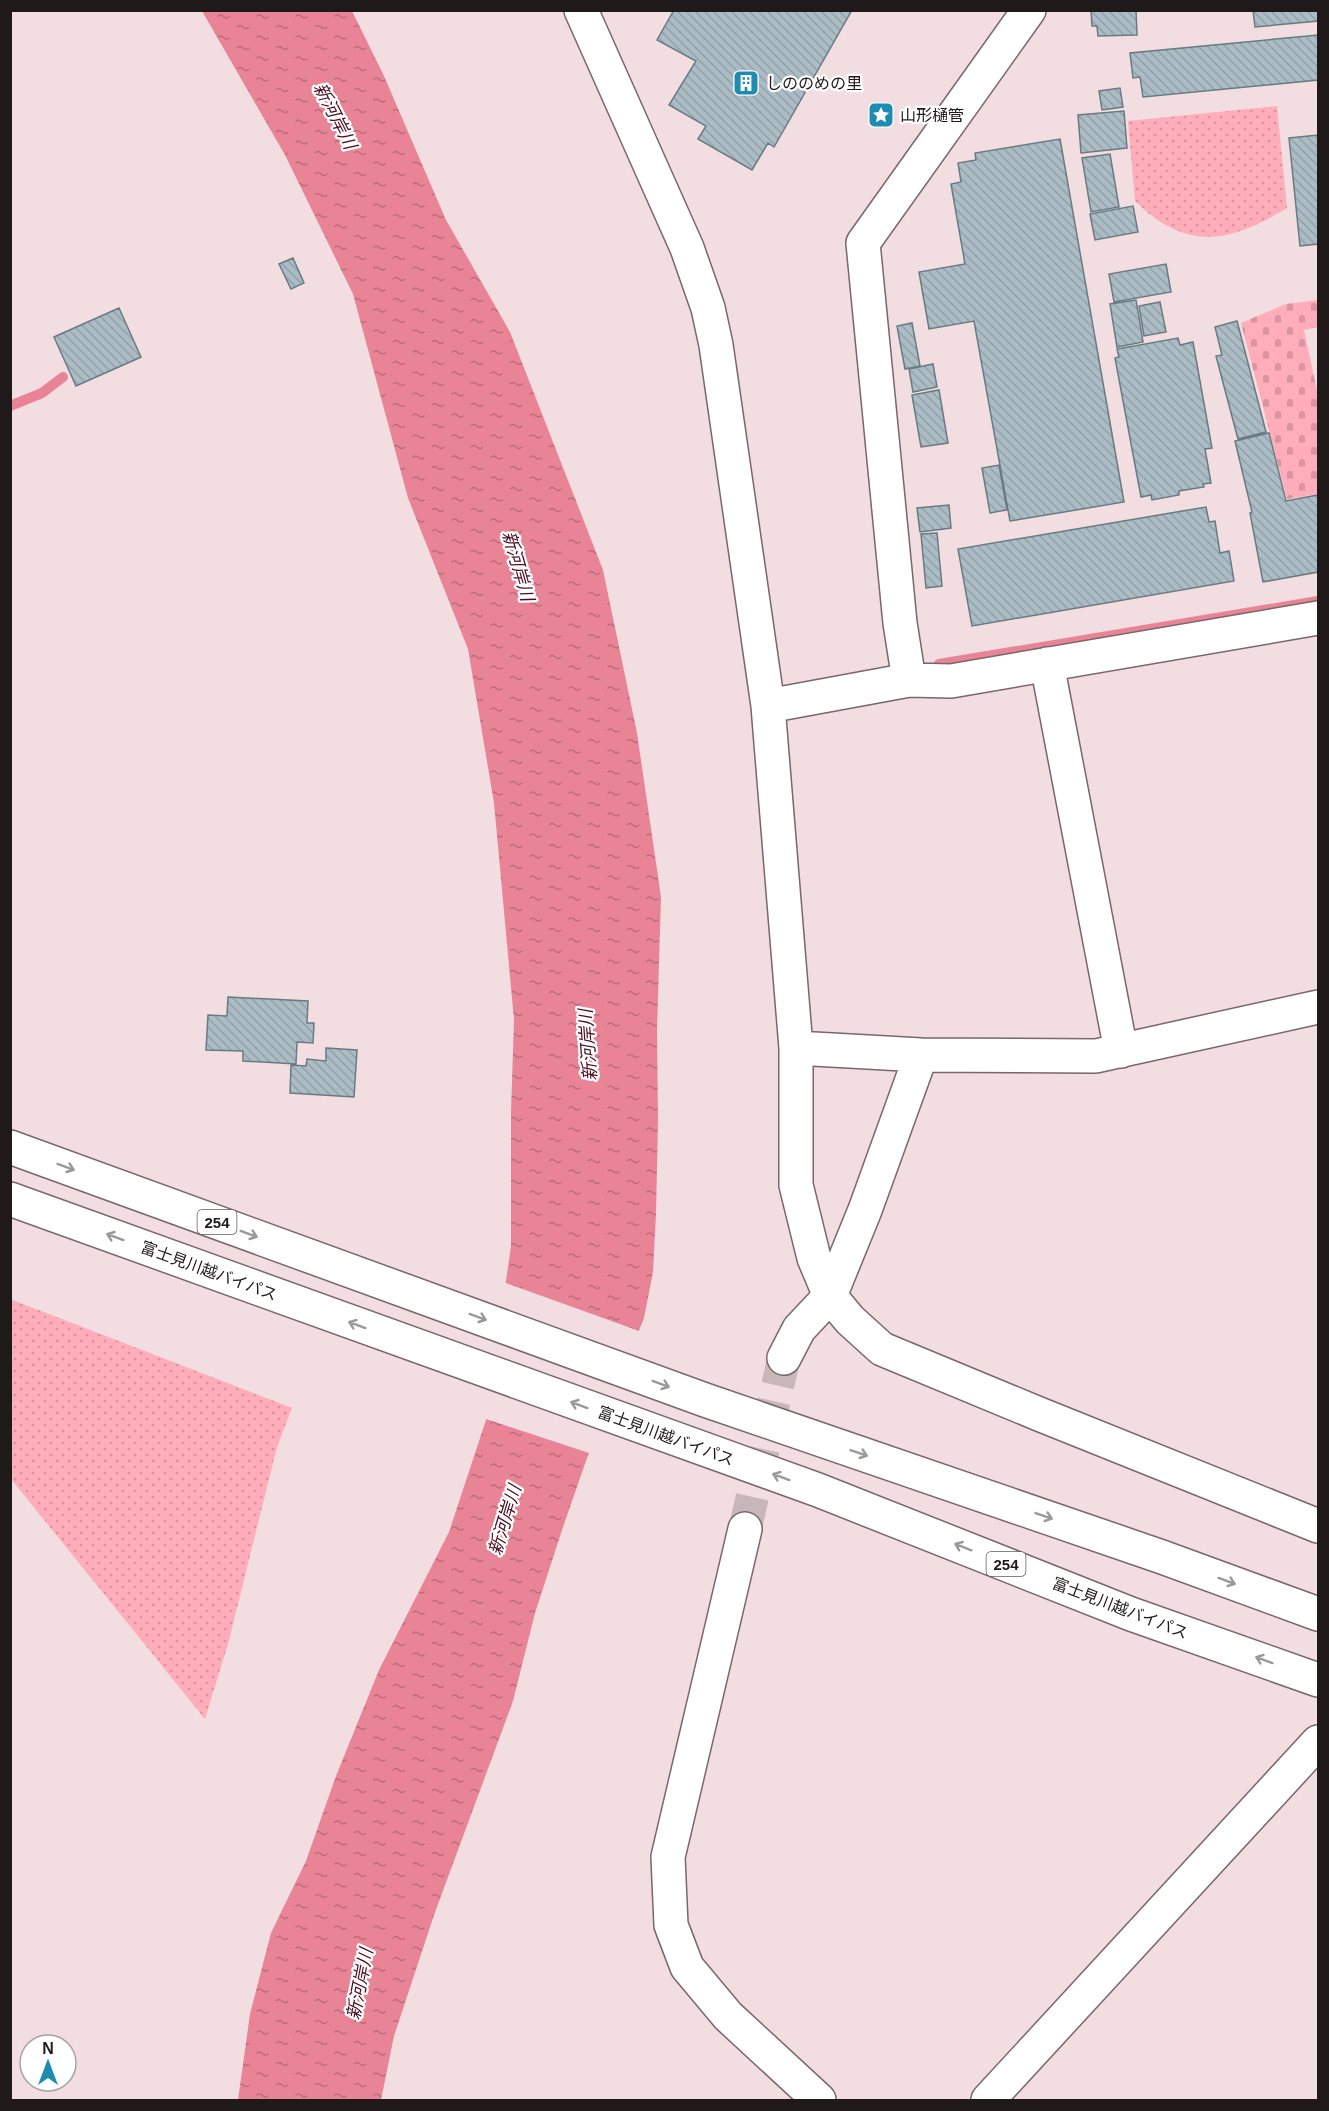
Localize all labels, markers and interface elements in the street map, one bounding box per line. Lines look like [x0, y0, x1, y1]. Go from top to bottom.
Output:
building icon: しののめの里 [731, 68, 761, 98]
place label: しののめの里 [766, 75, 862, 92]
water label: 新河岸川 [310, 79, 361, 154]
place icon: 山形樋管 [866, 100, 896, 130]
place label: 山形樋管 [900, 107, 964, 124]
water label: 新河岸川 [498, 529, 538, 605]
water label: 新河岸川 [575, 1006, 600, 1082]
one-way arrow [56, 1163, 74, 1174]
road number: 254 [198, 1210, 236, 1234]
one-way arrow [239, 1229, 258, 1240]
one-way arrow [106, 1230, 125, 1241]
street label: 富士見川越バイパス [139, 1238, 279, 1304]
one-way arrow [468, 1312, 487, 1323]
one-way arrow [348, 1318, 367, 1329]
one-way arrow [651, 1379, 670, 1390]
one-way arrow [570, 1398, 589, 1409]
street label: 富士見川越バイパス [596, 1403, 736, 1469]
one-way arrow [849, 1448, 868, 1459]
one-way arrow [772, 1471, 791, 1482]
water label: 新河岸川 [485, 1481, 526, 1557]
one-way arrow [1034, 1512, 1052, 1523]
one-way arrow [955, 1541, 973, 1552]
road number: 254 [986, 1552, 1026, 1576]
street label: 富士見川越バイパス [1050, 1574, 1190, 1642]
one-way arrow [1218, 1576, 1236, 1587]
one-way arrow [1255, 1654, 1273, 1665]
water label: 新河岸川 [343, 1945, 377, 2021]
north arrow [18, 2033, 78, 2093]
text: N [42, 2040, 54, 2057]

